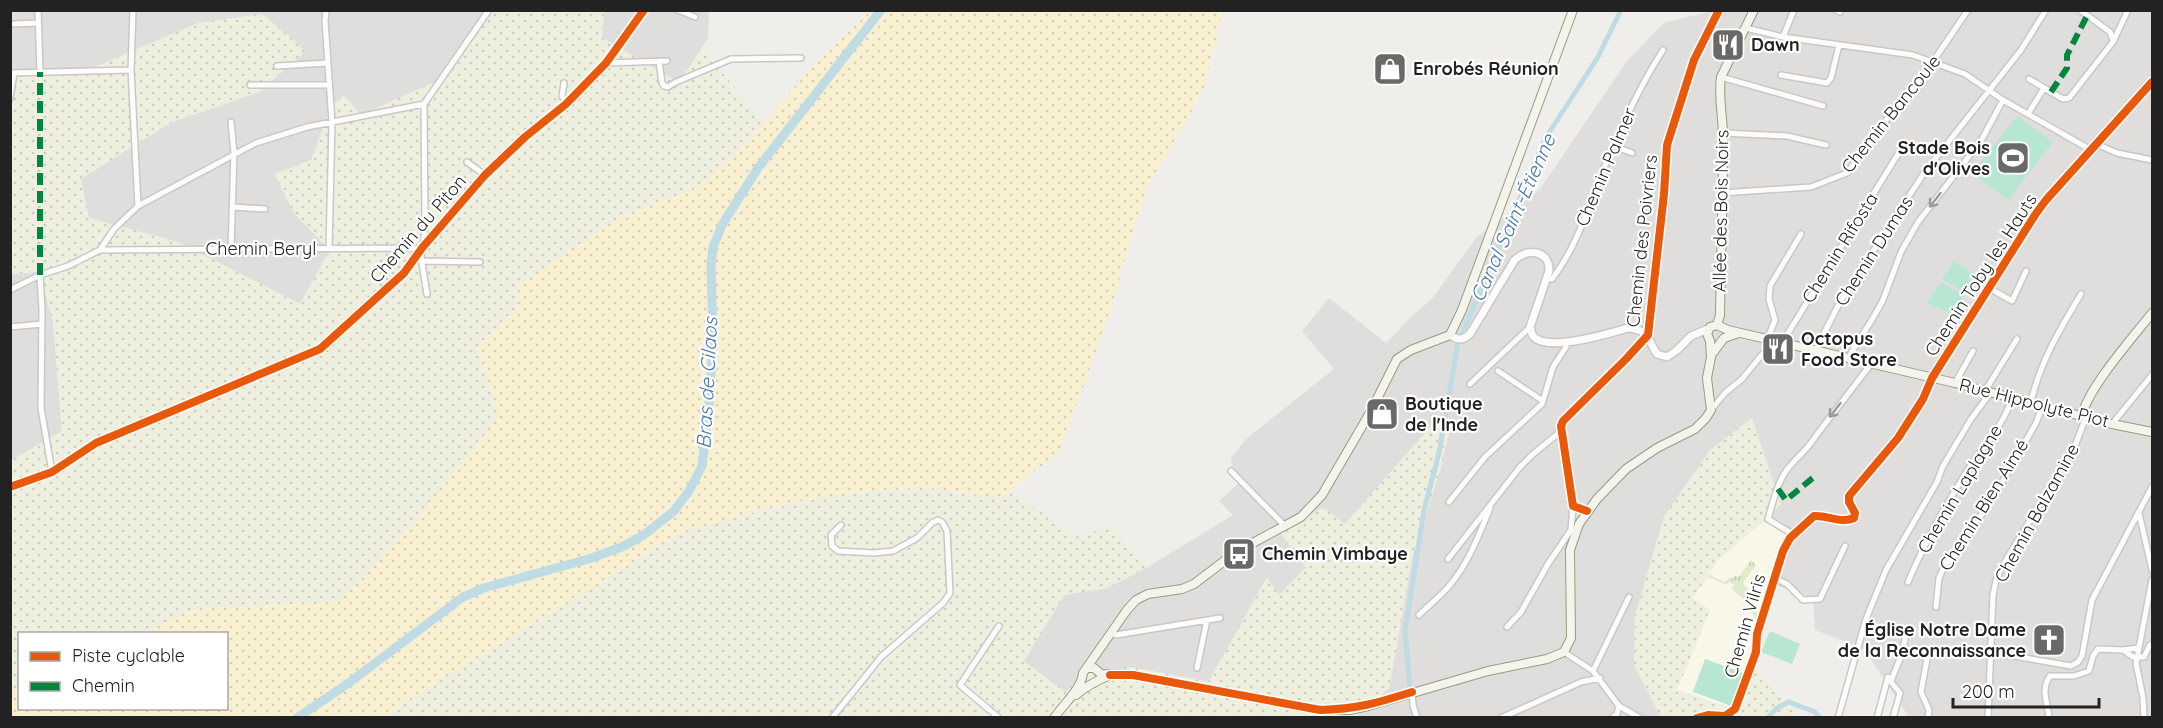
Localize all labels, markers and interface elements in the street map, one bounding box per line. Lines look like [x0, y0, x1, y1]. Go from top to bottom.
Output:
restaurant icon: Dawn [1710, 27, 1746, 63]
place label: Dawn [1751, 33, 1800, 56]
street label: Chemin Bancoule [1836, 50, 1945, 177]
shop icon: Enrobés Réunion [1372, 51, 1408, 87]
place label: Enrobés Réunion [1413, 57, 1559, 80]
street label: Chemin Palmer [1570, 104, 1641, 230]
water label: Canal Saint-Étienne [1464, 129, 1561, 305]
street label: Allée des Bois Noirs [1708, 130, 1733, 292]
place label: Stade Bois d'Olives [1898, 136, 1990, 180]
sports icon: Stade Bois d'Olives [1995, 140, 2031, 176]
street label: Chemin des Poivriers [1621, 154, 1662, 328]
street label: Chemin du Piton [364, 170, 471, 288]
street label: Chemin Rifosta [1796, 188, 1883, 307]
street label: Chemin Toby les Hauts [1919, 189, 2042, 361]
street label: Chemin Dumas [1829, 191, 1918, 310]
one-way arrow [1929, 192, 1942, 208]
street label: Chemin Beryl [206, 237, 316, 260]
water label: Bras de Cilaos [691, 315, 723, 449]
place label: Octopus Food Store [1801, 327, 1897, 371]
restaurant icon: Octopus Food Store [1760, 331, 1796, 367]
street label: Rue Hippolyte Piot [1957, 373, 2111, 432]
place label: Boutique de l'Inde [1405, 392, 1483, 436]
shop icon: Boutique de l'Inde [1364, 396, 1400, 432]
one-way arrow [1829, 402, 1842, 418]
street label: Chemin Laplagne [1912, 420, 2007, 557]
street label: Chemin Bien Aimé [1934, 435, 2033, 575]
street label: Chemin Balzamine [1989, 439, 2084, 586]
bus stop icon: Chemin Vimbaye [1221, 536, 1257, 572]
place label: Chemin Vimbaye [1262, 542, 1408, 565]
street label: Chemin Vilris [1719, 571, 1770, 680]
place label: Église Notre Dame de la Reconnaissance [1838, 618, 2026, 662]
church icon: Église Notre Dame de la Reconnaissance [2031, 622, 2067, 658]
legend [18, 632, 228, 710]
text: Piste cyclable [72, 644, 185, 667]
scale bar [1953, 671, 2098, 709]
text: Chemin [72, 674, 135, 697]
text: 200 m [1962, 680, 2015, 703]

